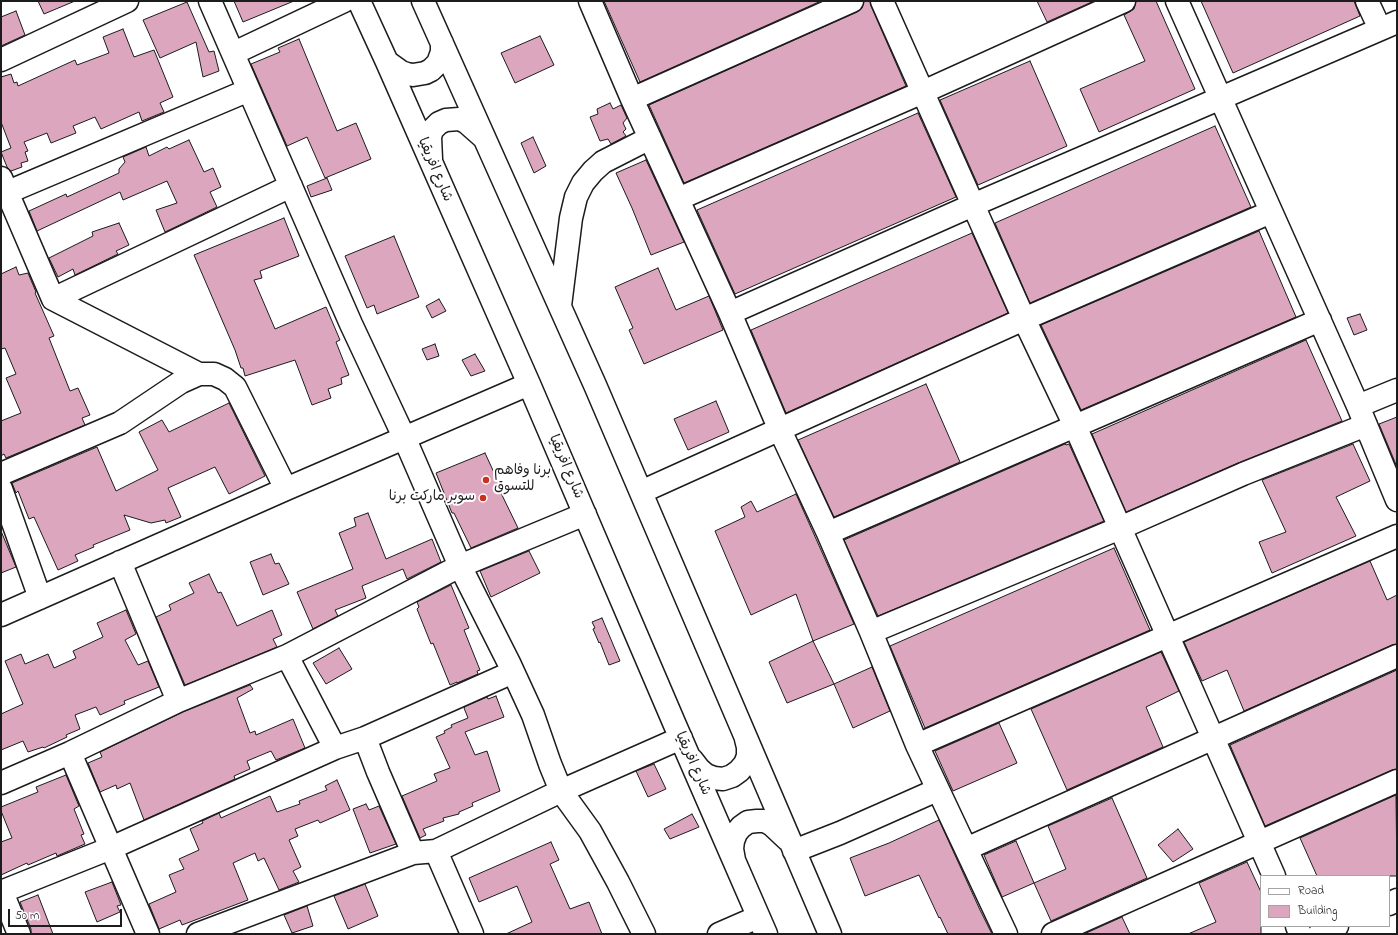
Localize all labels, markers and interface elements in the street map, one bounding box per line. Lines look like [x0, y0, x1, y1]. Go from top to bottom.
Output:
street label: شارع افريقيا [413, 135, 455, 205]
street label: شارع افريقيا [544, 432, 586, 502]
place label: برنا وفاهم للتسوق [494, 464, 551, 496]
marker: برنا وفاهم للتسوق [481, 475, 491, 485]
place label: سوبر ماركت برنا [389, 490, 475, 506]
marker: سوبر ماركت برنا [478, 493, 488, 503]
street label: شارع افريقيا [671, 730, 713, 798]
legend [1260, 875, 1390, 927]
text: Road [1298, 882, 1324, 900]
scale bar [10, 901, 124, 927]
text: Building [1298, 902, 1337, 920]
text: 50 m [15, 907, 39, 925]

